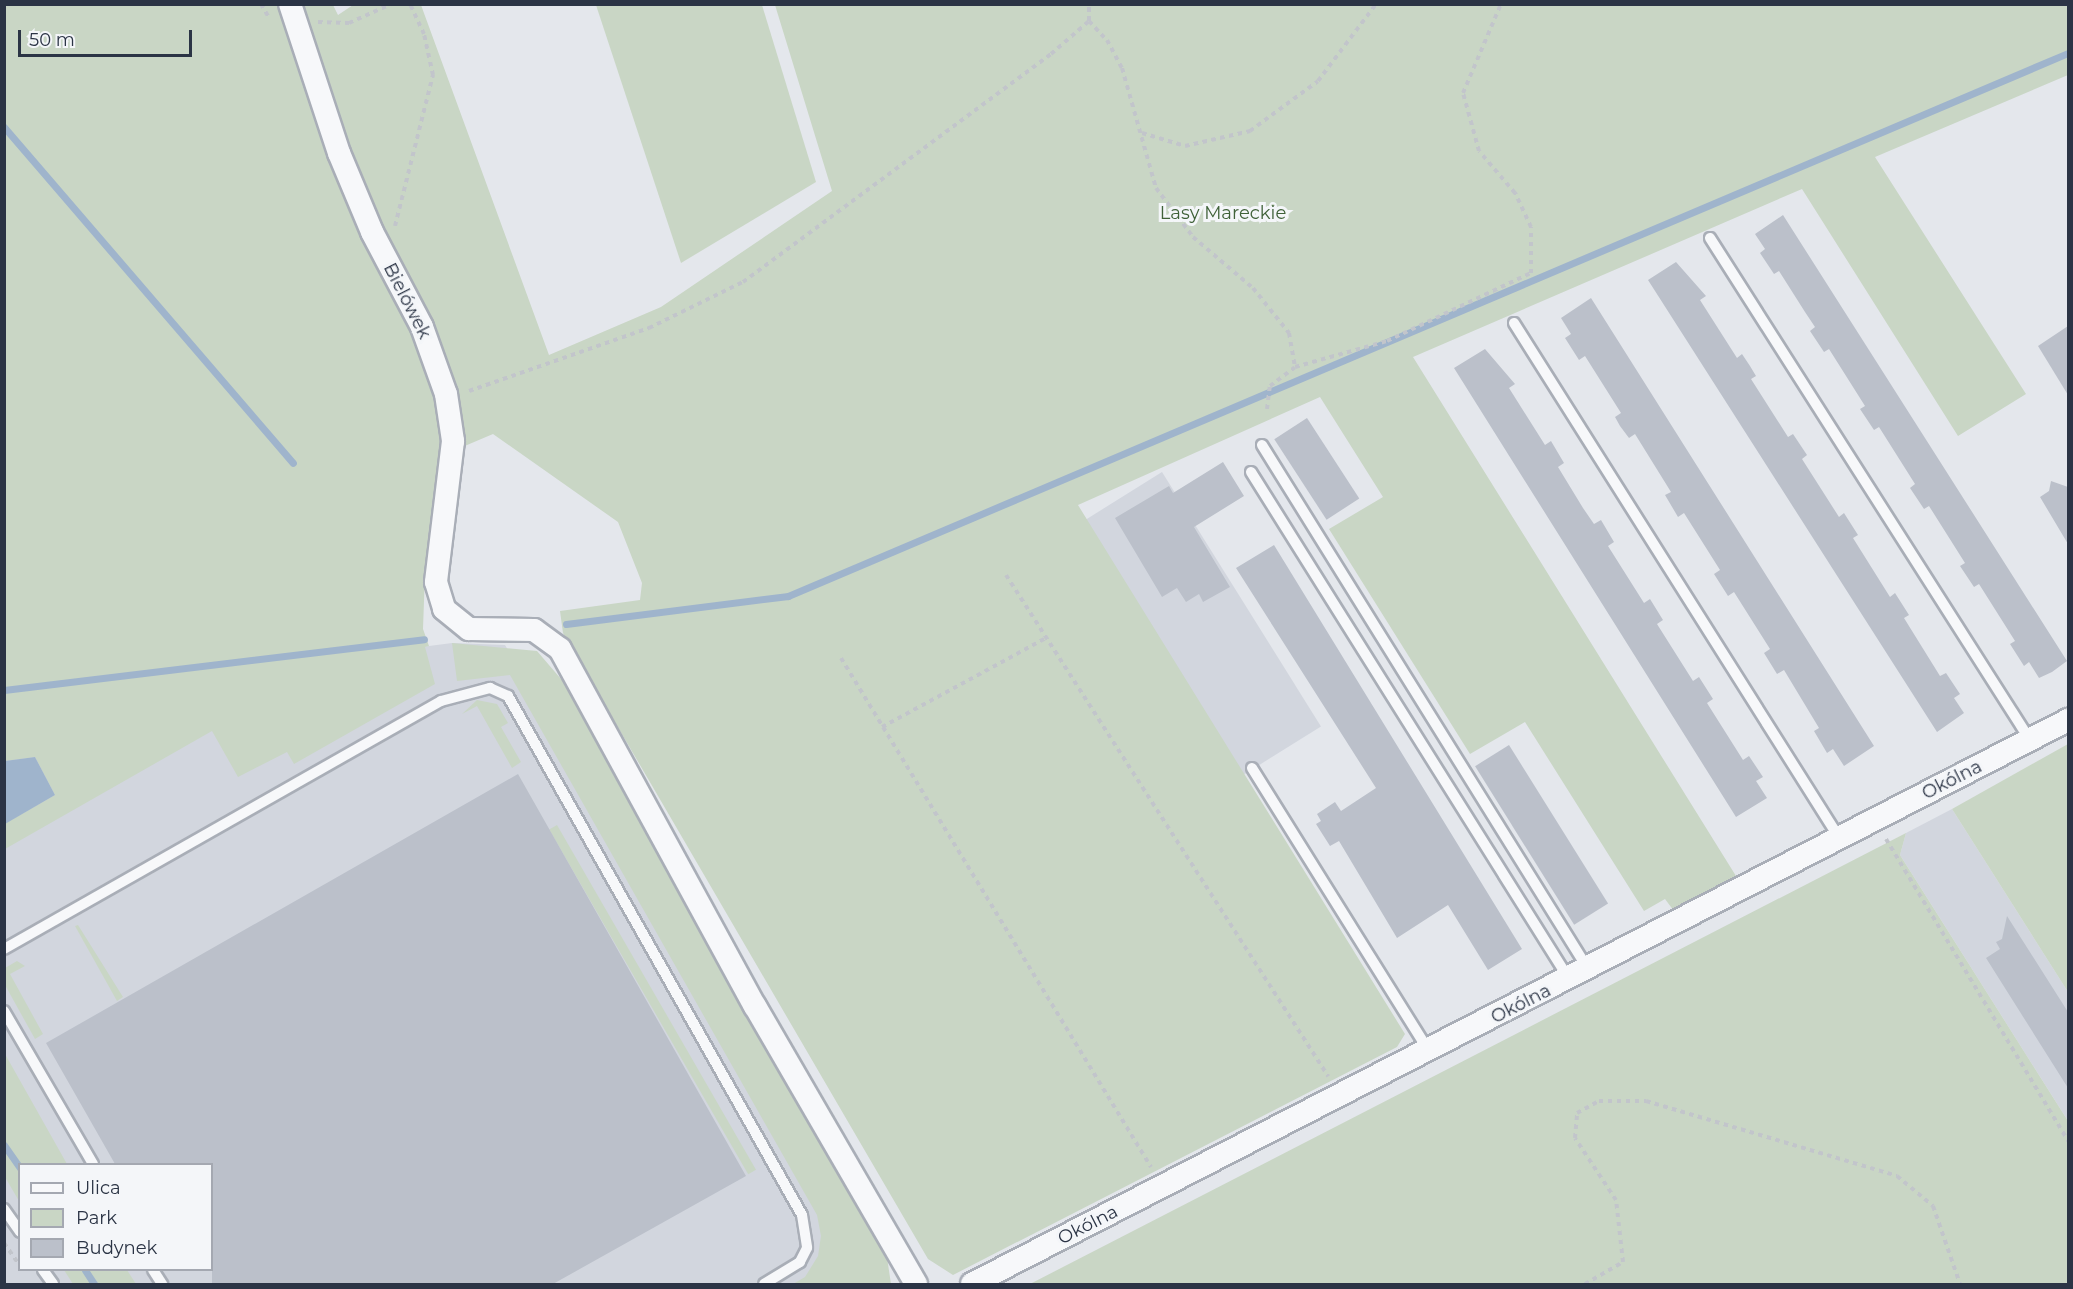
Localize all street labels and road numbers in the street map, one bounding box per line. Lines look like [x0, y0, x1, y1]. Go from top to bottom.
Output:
street label: Bielówek [379, 259, 435, 343]
street label: Okólna [1918, 756, 1986, 804]
street label: Okólna [1487, 980, 1555, 1028]
street label: Okólna [1054, 1201, 1122, 1249]

